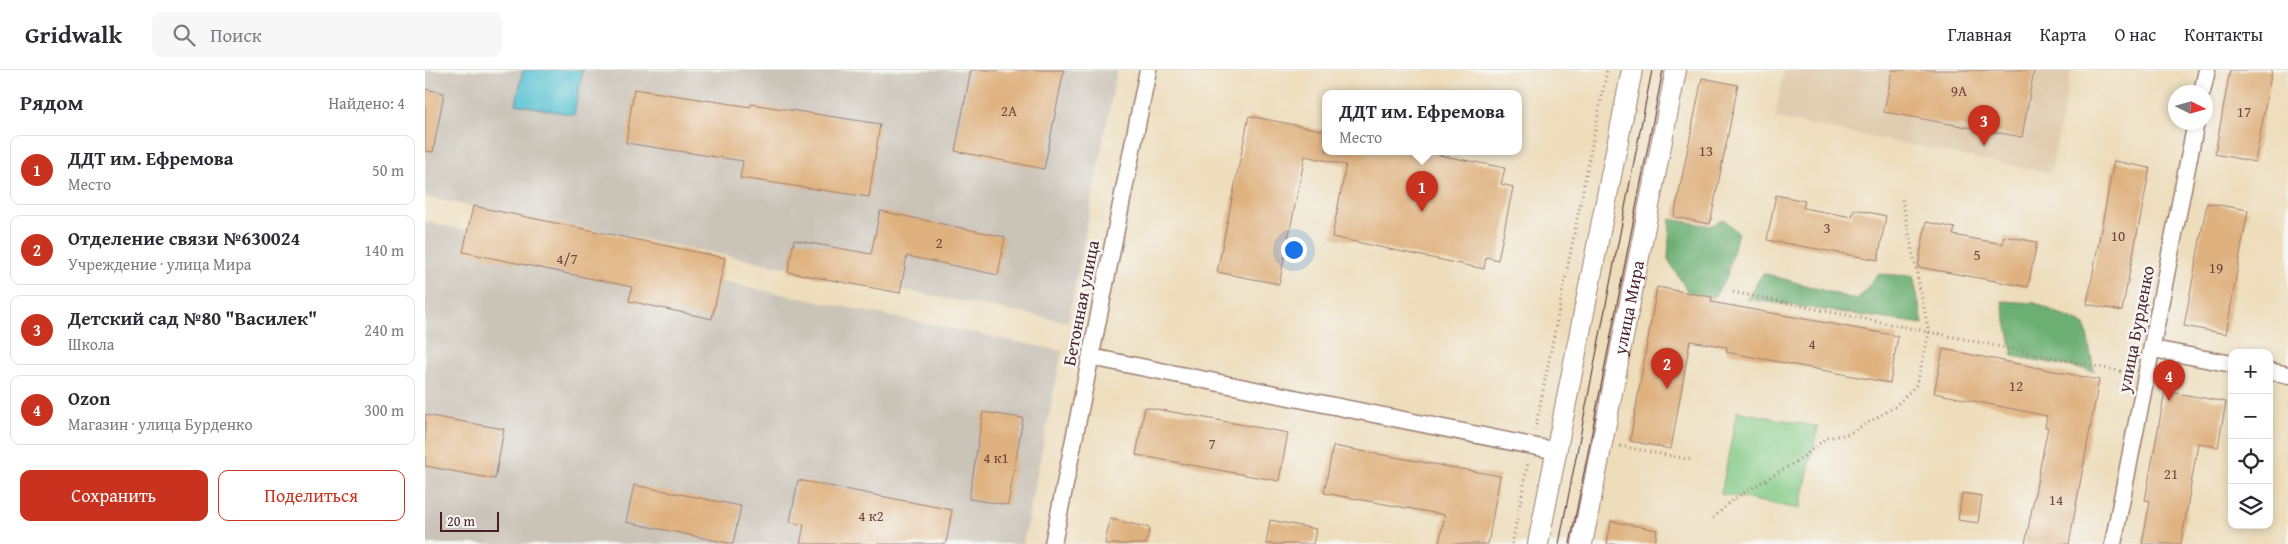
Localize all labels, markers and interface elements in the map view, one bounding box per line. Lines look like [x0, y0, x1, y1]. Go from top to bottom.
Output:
search box [152, 12, 502, 57]
text: Gridwalk [25, 17, 122, 52]
icon: search [170, 21, 198, 49]
text: Поиск [210, 21, 262, 49]
text: Главная [1948, 21, 2012, 48]
text: Карта [2040, 21, 2086, 48]
text: О нас [2114, 21, 2156, 48]
text: Контакты [2184, 21, 2263, 48]
house number: 9А [1951, 80, 1967, 101]
north arrow [2168, 85, 2213, 130]
text: Рядом [20, 87, 83, 118]
popup [1322, 90, 1522, 155]
text: Найдено: 4 [328, 91, 405, 115]
text: ДДТ им. Ефремова [1339, 97, 1505, 125]
house number: 2А [1001, 100, 1017, 121]
house number: 17 [2237, 101, 2251, 122]
pin: 3 [1968, 105, 2000, 146]
text: Место [1339, 125, 1382, 149]
house number: 13 [1699, 140, 1713, 161]
text: ДДТ им. Ефремова [68, 144, 234, 172]
text: 1 [33, 158, 41, 182]
text: 50 m [372, 158, 404, 182]
pin: 1 [1406, 171, 1438, 212]
text: Место [68, 172, 111, 196]
house number: 3 [1823, 217, 1831, 238]
text: Отделение связи №630024 [68, 224, 300, 252]
house number: 10 [2111, 225, 2125, 246]
house number: 2 [935, 232, 943, 253]
street label: Бетонная улица [1055, 237, 1106, 368]
your location [1281, 237, 1307, 263]
text: 2 [33, 238, 41, 262]
text: 140 m [364, 238, 404, 262]
house number: 5 [1973, 244, 1981, 265]
house number: 4/7 [556, 248, 578, 269]
text: Учреждение · улица Мира [68, 252, 251, 276]
house number: 19 [2209, 257, 2223, 278]
street label: улица Мира [1606, 258, 1651, 358]
street label: улица Бурденко [2110, 263, 2161, 396]
text: Детский сад №80 "Василек" [68, 304, 317, 332]
text: 3 [33, 318, 41, 342]
text: 240 m [364, 318, 404, 342]
text: Школа [68, 332, 114, 356]
house number: 4 [1808, 333, 1816, 354]
pin: 2 [1651, 348, 1683, 389]
map controls [2228, 349, 2273, 529]
button: + [2228, 349, 2273, 394]
pin: 4 [2153, 360, 2185, 401]
house number: 12 [2009, 375, 2023, 396]
text: Ozon [68, 384, 110, 412]
button: − [2228, 394, 2273, 439]
text: 4 [33, 398, 41, 422]
text: 300 m [364, 398, 404, 422]
text: Магазин · улица Бурденко [68, 412, 253, 436]
house number: 7 [1208, 433, 1216, 454]
button: locate [2228, 439, 2273, 484]
house number: 4 к1 [983, 447, 1009, 468]
house number: 21 [2164, 463, 2178, 484]
button: Сохранить [20, 470, 208, 521]
button: Поделиться [218, 470, 405, 521]
button: layers [2228, 484, 2273, 529]
house number: 14 [2049, 489, 2063, 510]
house number: 4 к2 [858, 505, 884, 526]
scale bar [440, 509, 499, 532]
text: 20 m [447, 511, 475, 531]

